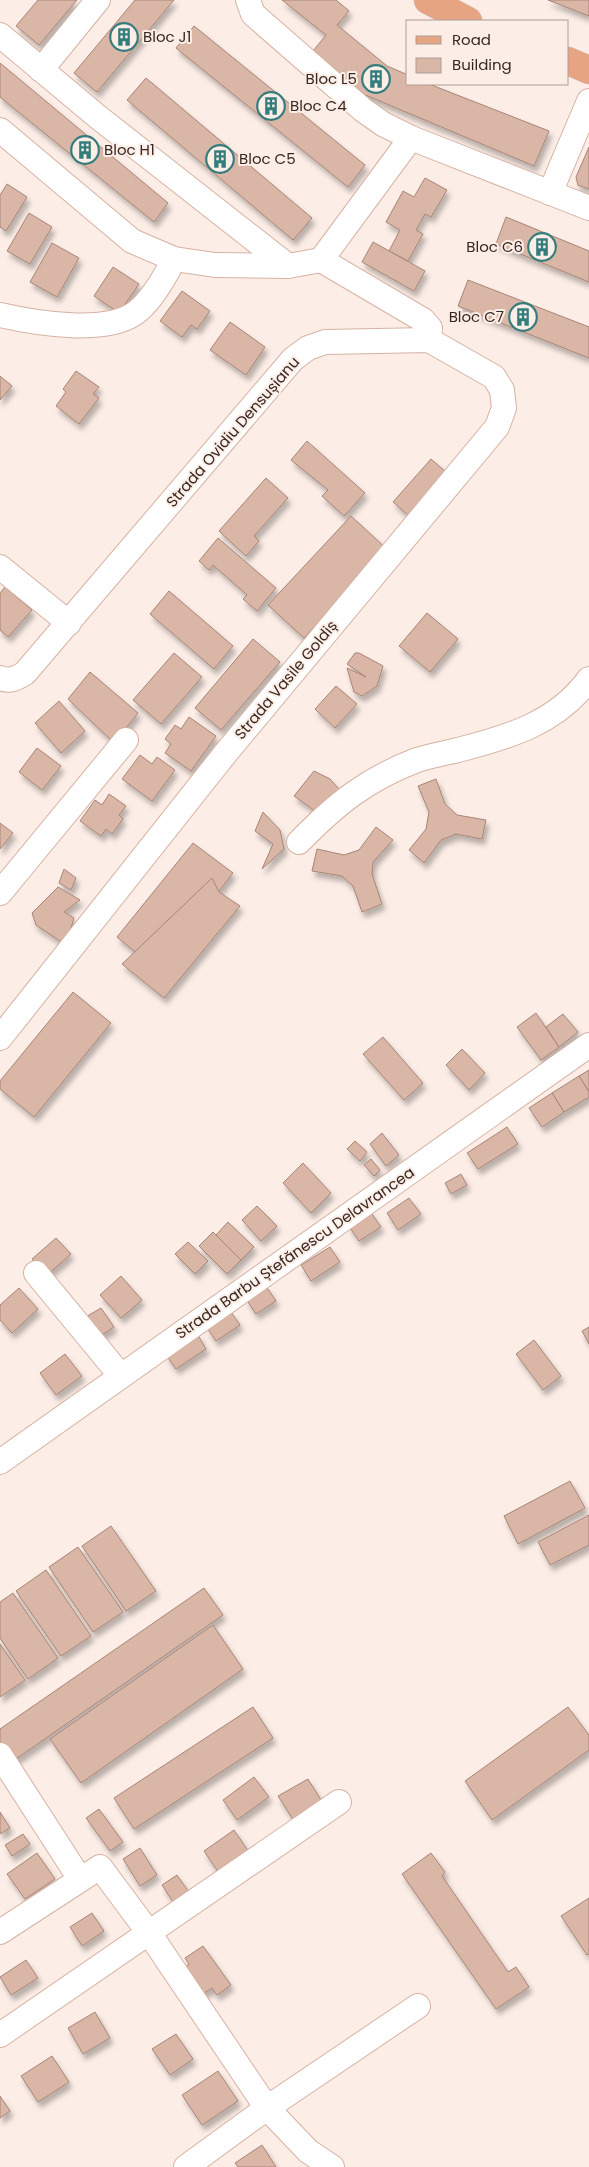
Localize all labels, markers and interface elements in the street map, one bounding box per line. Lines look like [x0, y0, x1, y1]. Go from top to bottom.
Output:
legend [406, 20, 569, 85]
building icon: Bloc J1 [109, 22, 139, 52]
place label: Bloc J1 [143, 26, 191, 47]
text: Road [452, 29, 491, 50]
text: Building [452, 54, 512, 75]
building icon: Bloc L5 [361, 64, 391, 94]
place label: Bloc L5 [306, 68, 357, 89]
building icon: Bloc C4 [256, 91, 286, 121]
place label: Bloc C4 [290, 95, 347, 116]
building icon: Bloc H1 [70, 135, 100, 165]
place label: Bloc H1 [104, 139, 155, 160]
building icon: Bloc C5 [205, 144, 235, 174]
place label: Bloc C5 [239, 148, 296, 169]
building icon: Bloc C6 [527, 232, 557, 262]
place label: Bloc C6 [466, 236, 523, 257]
building icon: Bloc C7 [508, 302, 538, 332]
place label: Bloc C7 [449, 306, 504, 327]
street label: Strada Ovidiu Densușianu [161, 352, 304, 512]
street label: Strada Vasile Goldiș [229, 615, 342, 744]
street label: Strada Barbu Ștefănescu Delavrancea [171, 1162, 418, 1344]

